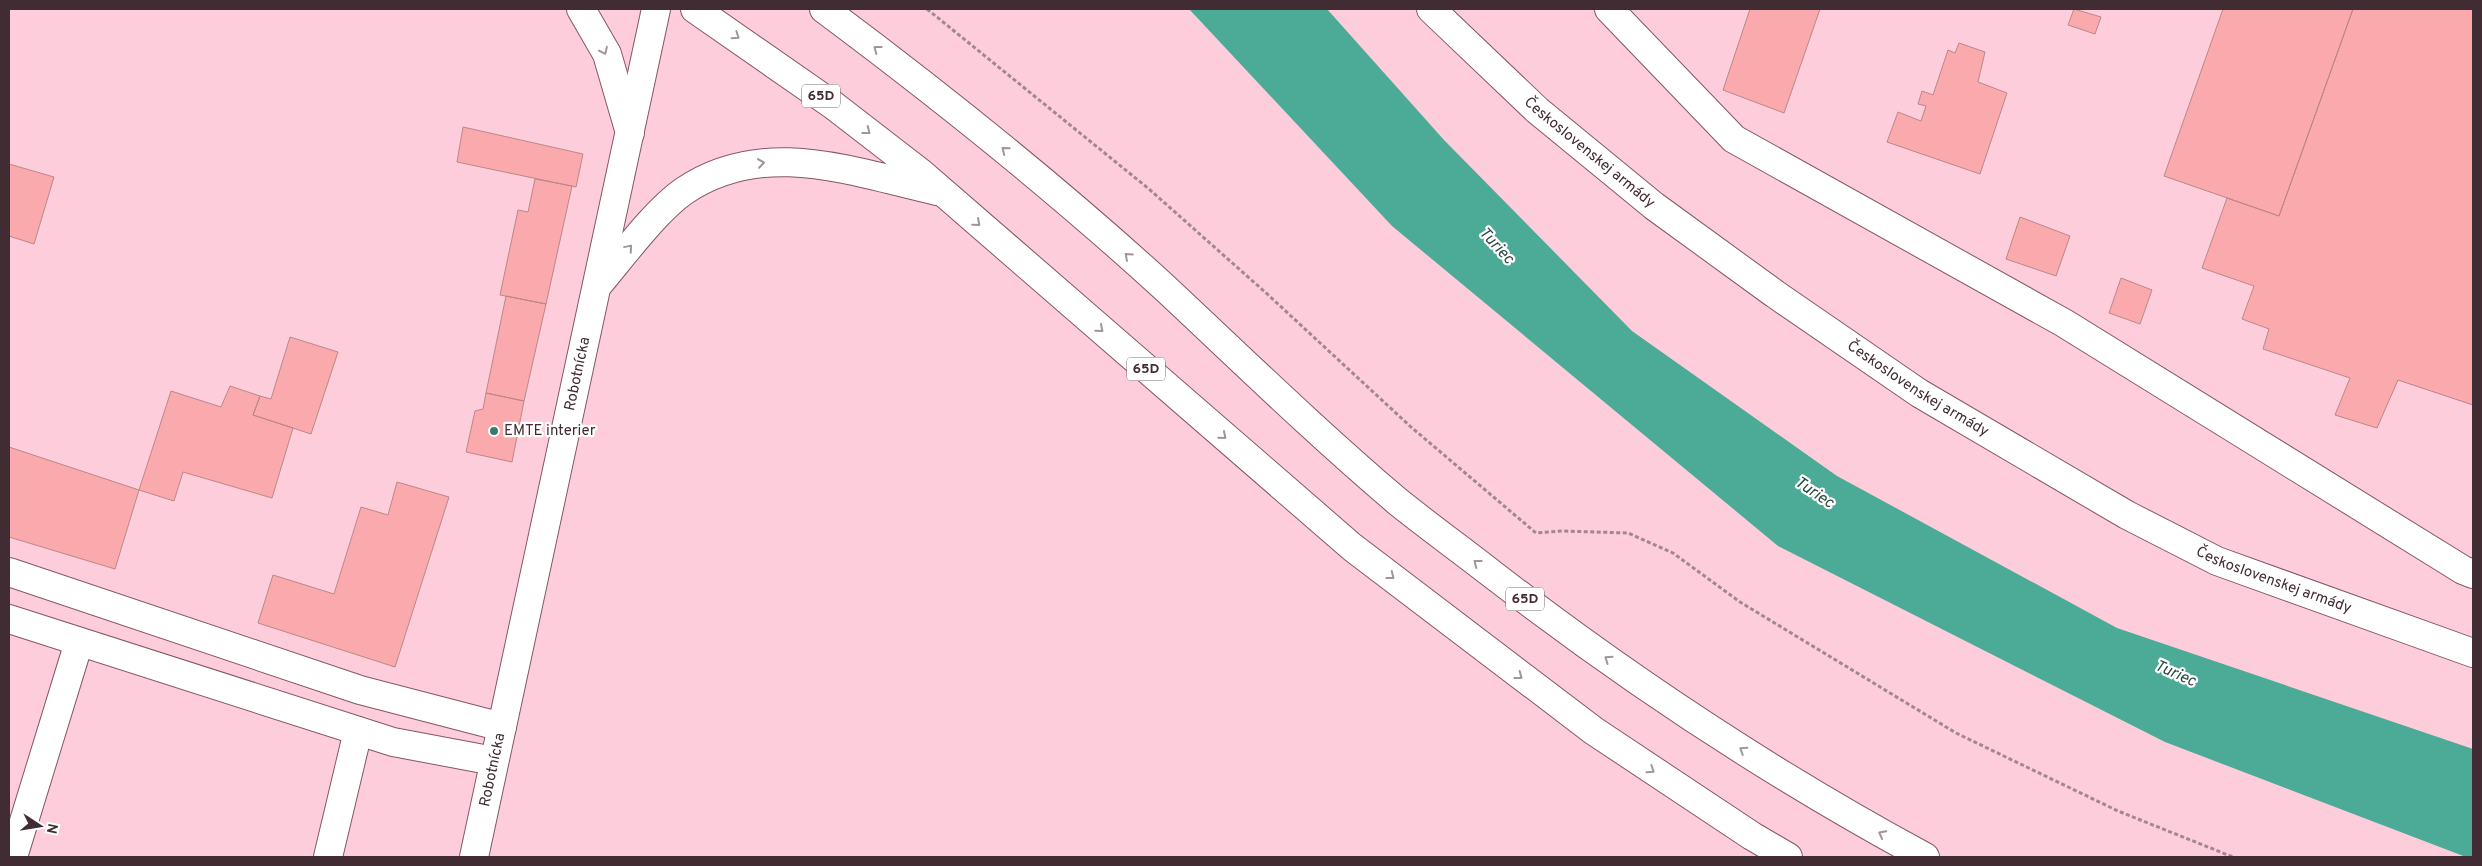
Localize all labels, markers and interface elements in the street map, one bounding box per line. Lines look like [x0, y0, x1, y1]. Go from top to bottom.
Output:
one-way arrow [730, 30, 739, 39]
one-way arrow [598, 46, 608, 55]
one-way arrow [873, 46, 883, 55]
road number: 65D [802, 84, 840, 108]
street label: Československej armády [1520, 91, 1659, 213]
one-way arrow [861, 126, 870, 134]
one-way arrow [1001, 146, 1010, 155]
one-way arrow [756, 158, 765, 168]
one-way arrow [972, 218, 981, 227]
water label: Turiec [1474, 223, 1518, 269]
one-way arrow [623, 245, 632, 254]
one-way arrow [1124, 252, 1133, 261]
one-way arrow [1095, 324, 1104, 333]
street label: Robotnícka [560, 335, 595, 413]
street label: Československej armády [1843, 335, 1992, 441]
road number: 65D [1127, 358, 1165, 380]
place label: EMTE interier [504, 422, 596, 441]
marker: EMTE interier [488, 425, 500, 437]
one-way arrow [1218, 430, 1227, 439]
water label: Turiec [1791, 473, 1838, 514]
street label: Československej armády [2192, 540, 2354, 618]
one-way arrow [1474, 559, 1483, 568]
one-way arrow [1385, 571, 1394, 580]
road number: 65D [1506, 588, 1544, 610]
one-way arrow [1604, 656, 1614, 665]
water label: Turiec [2151, 656, 2199, 692]
one-way arrow [1513, 670, 1522, 678]
street label: Robotnícka [475, 731, 510, 809]
one-way arrow [1739, 747, 1749, 756]
one-way arrow [1646, 764, 1655, 773]
north arrow [15, 801, 65, 851]
text: N [42, 822, 61, 835]
one-way arrow [1878, 830, 1887, 840]

